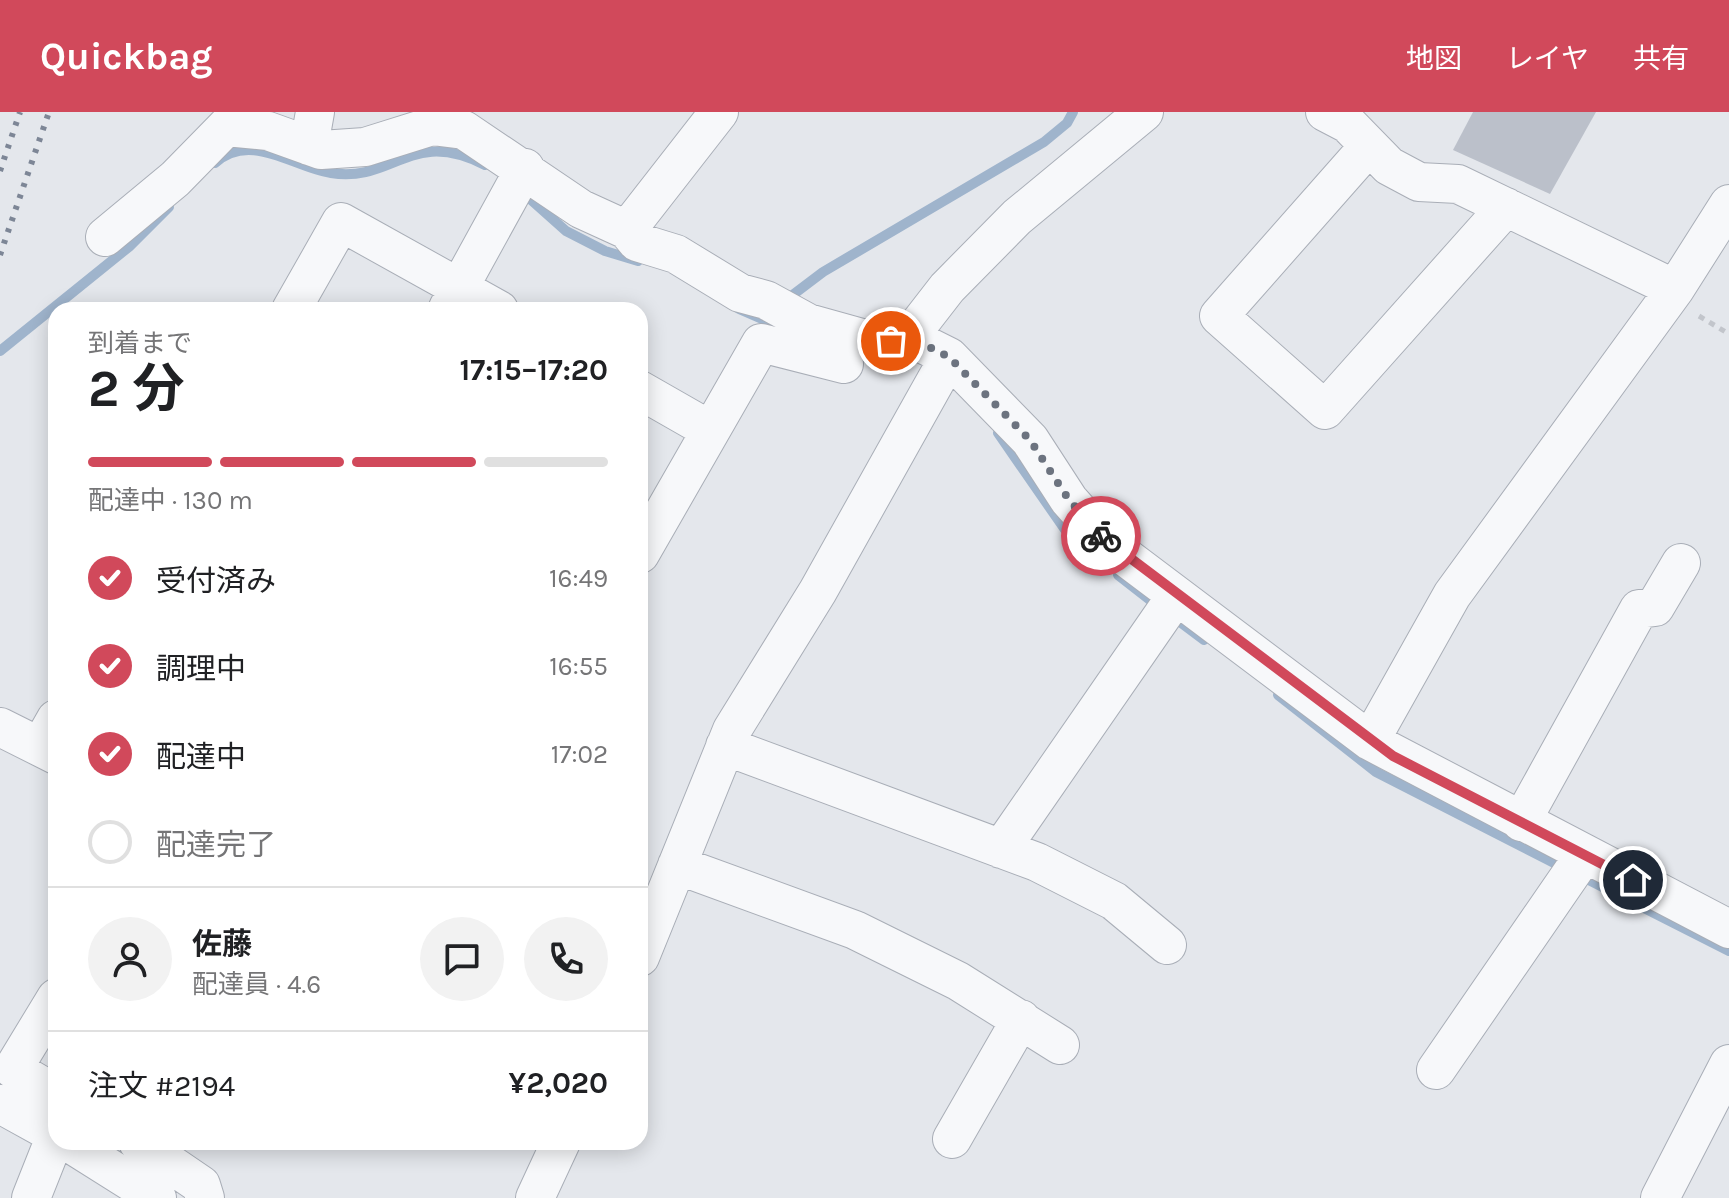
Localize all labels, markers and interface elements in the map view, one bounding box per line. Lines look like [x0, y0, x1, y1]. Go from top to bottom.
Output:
text: Quickbag [40, 34, 213, 79]
text: 地図 [1406, 42, 1462, 75]
text: レイヤ [1506, 42, 1589, 75]
text: 共有 [1633, 42, 1689, 75]
pin [857, 307, 925, 375]
icon: bag [869, 319, 913, 363]
text: 到着まで [88, 328, 192, 359]
text: 17:15–17:20 [460, 352, 608, 388]
text: 2 分 [88, 358, 185, 419]
text: 配達中 · 130 m [88, 485, 253, 516]
courier [1061, 496, 1141, 576]
icon: bike [1079, 514, 1123, 558]
icon: check [88, 556, 132, 600]
text: 受付済み [156, 563, 276, 599]
text: 16:49 [549, 563, 608, 594]
icon: check [88, 644, 132, 688]
text: 調理中 [156, 651, 246, 687]
text: 16:55 [549, 651, 608, 682]
icon: check [88, 732, 132, 776]
text: 配達中 [156, 739, 246, 775]
text: 17:02 [551, 739, 608, 770]
text: 配達完了 [156, 827, 276, 863]
pin [1599, 846, 1667, 914]
icon: home [1611, 858, 1655, 902]
button: person [88, 917, 172, 1001]
button: chat [420, 917, 504, 1001]
button: phone [524, 917, 608, 1001]
text: 佐藤 [192, 926, 252, 962]
text: 配達員 · 4.6 [192, 969, 321, 1000]
text: ¥2,020 [509, 1065, 608, 1101]
text: 注文 #2194 [88, 1068, 235, 1104]

